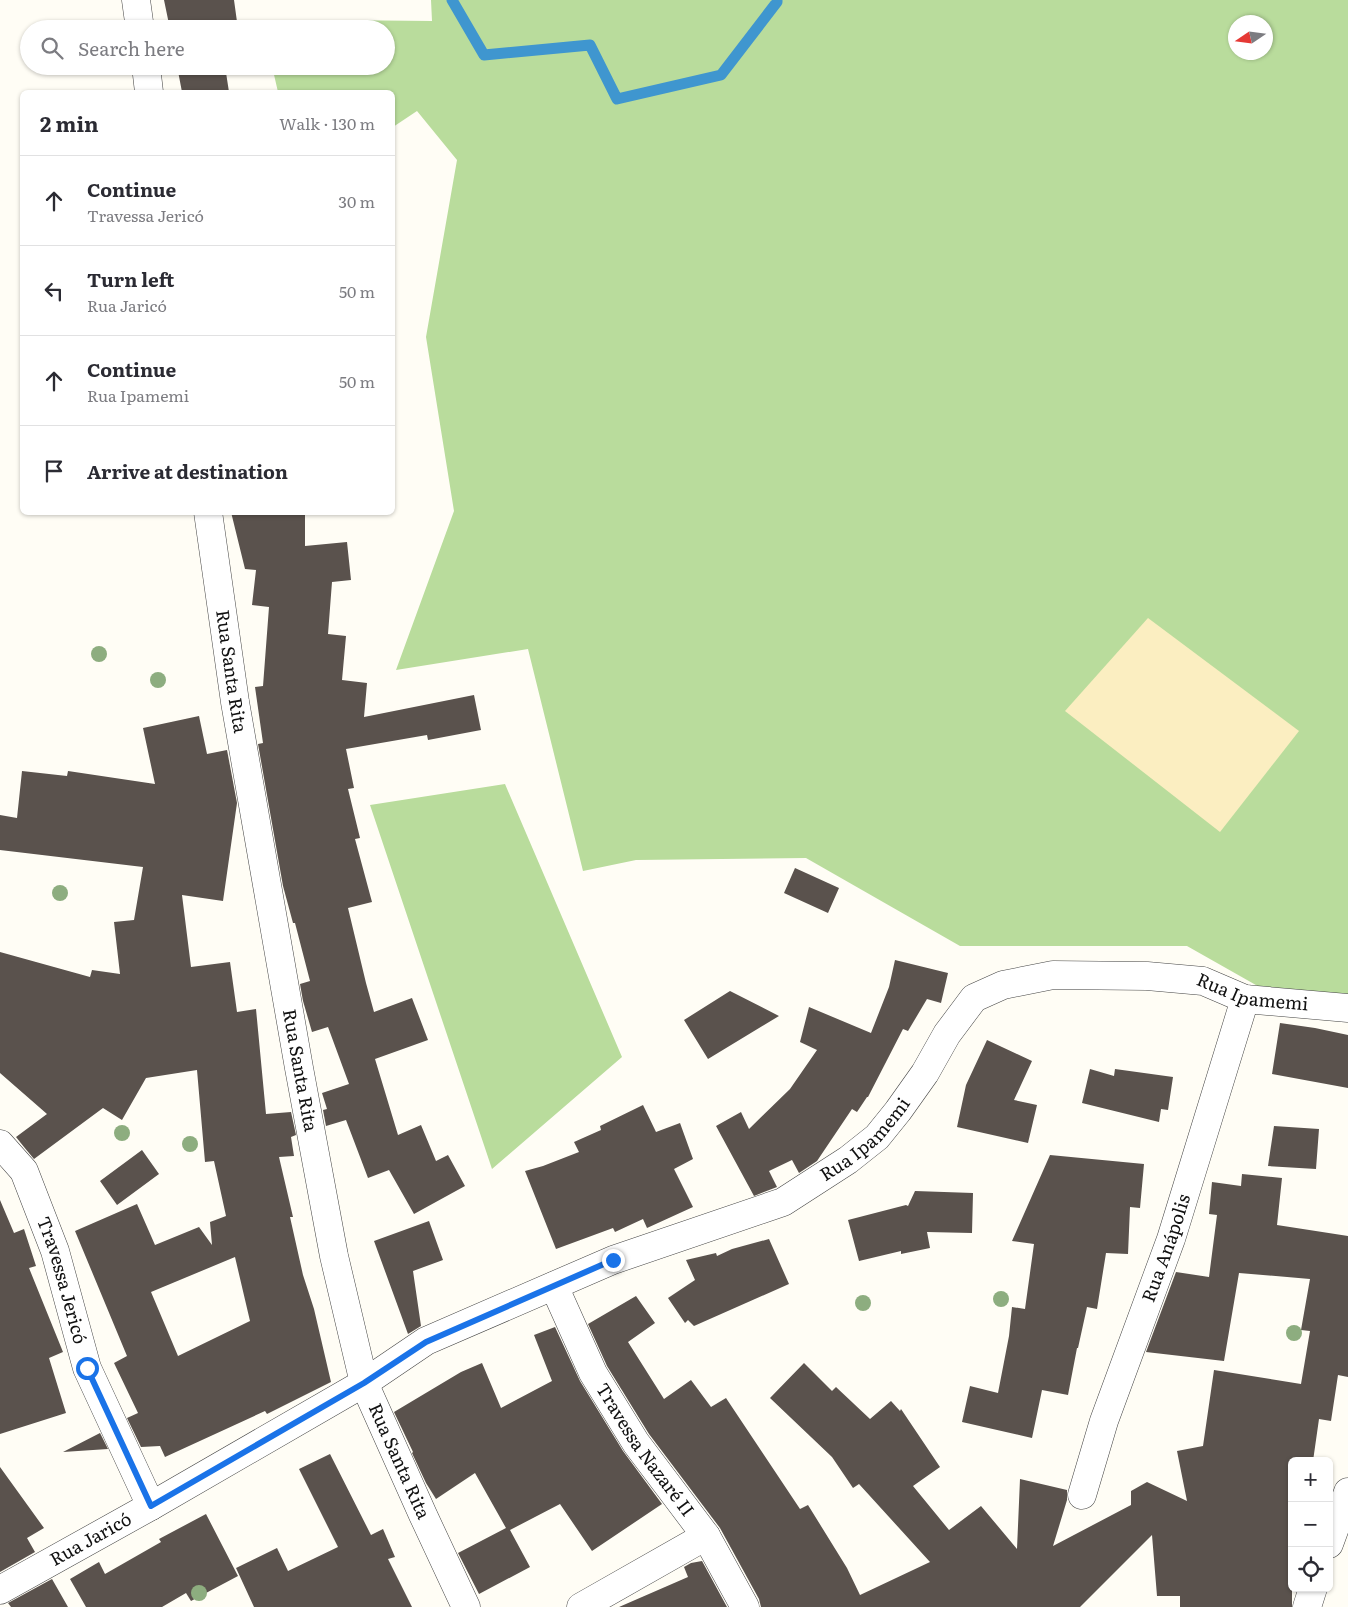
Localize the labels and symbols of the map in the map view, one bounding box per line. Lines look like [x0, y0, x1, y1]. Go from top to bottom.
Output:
north arrow [1228, 15, 1273, 60]
street label: Rua Santa Rita [210, 608, 255, 735]
street label: Rua Ipamemi [1193, 965, 1310, 1016]
street label: Rua Santa Rita [277, 1007, 326, 1134]
street label: Rua Ipamemi [814, 1091, 916, 1187]
street label: Rua Anápolis [1134, 1190, 1196, 1306]
street label: Travessa Jericó [31, 1212, 95, 1347]
route end [602, 1249, 625, 1272]
route start [76, 1357, 99, 1380]
street label: Travessa Nazaré II [590, 1377, 702, 1521]
street label: Rua Santa Rita [363, 1399, 438, 1523]
street label: Rua Jaricó [44, 1505, 136, 1572]

